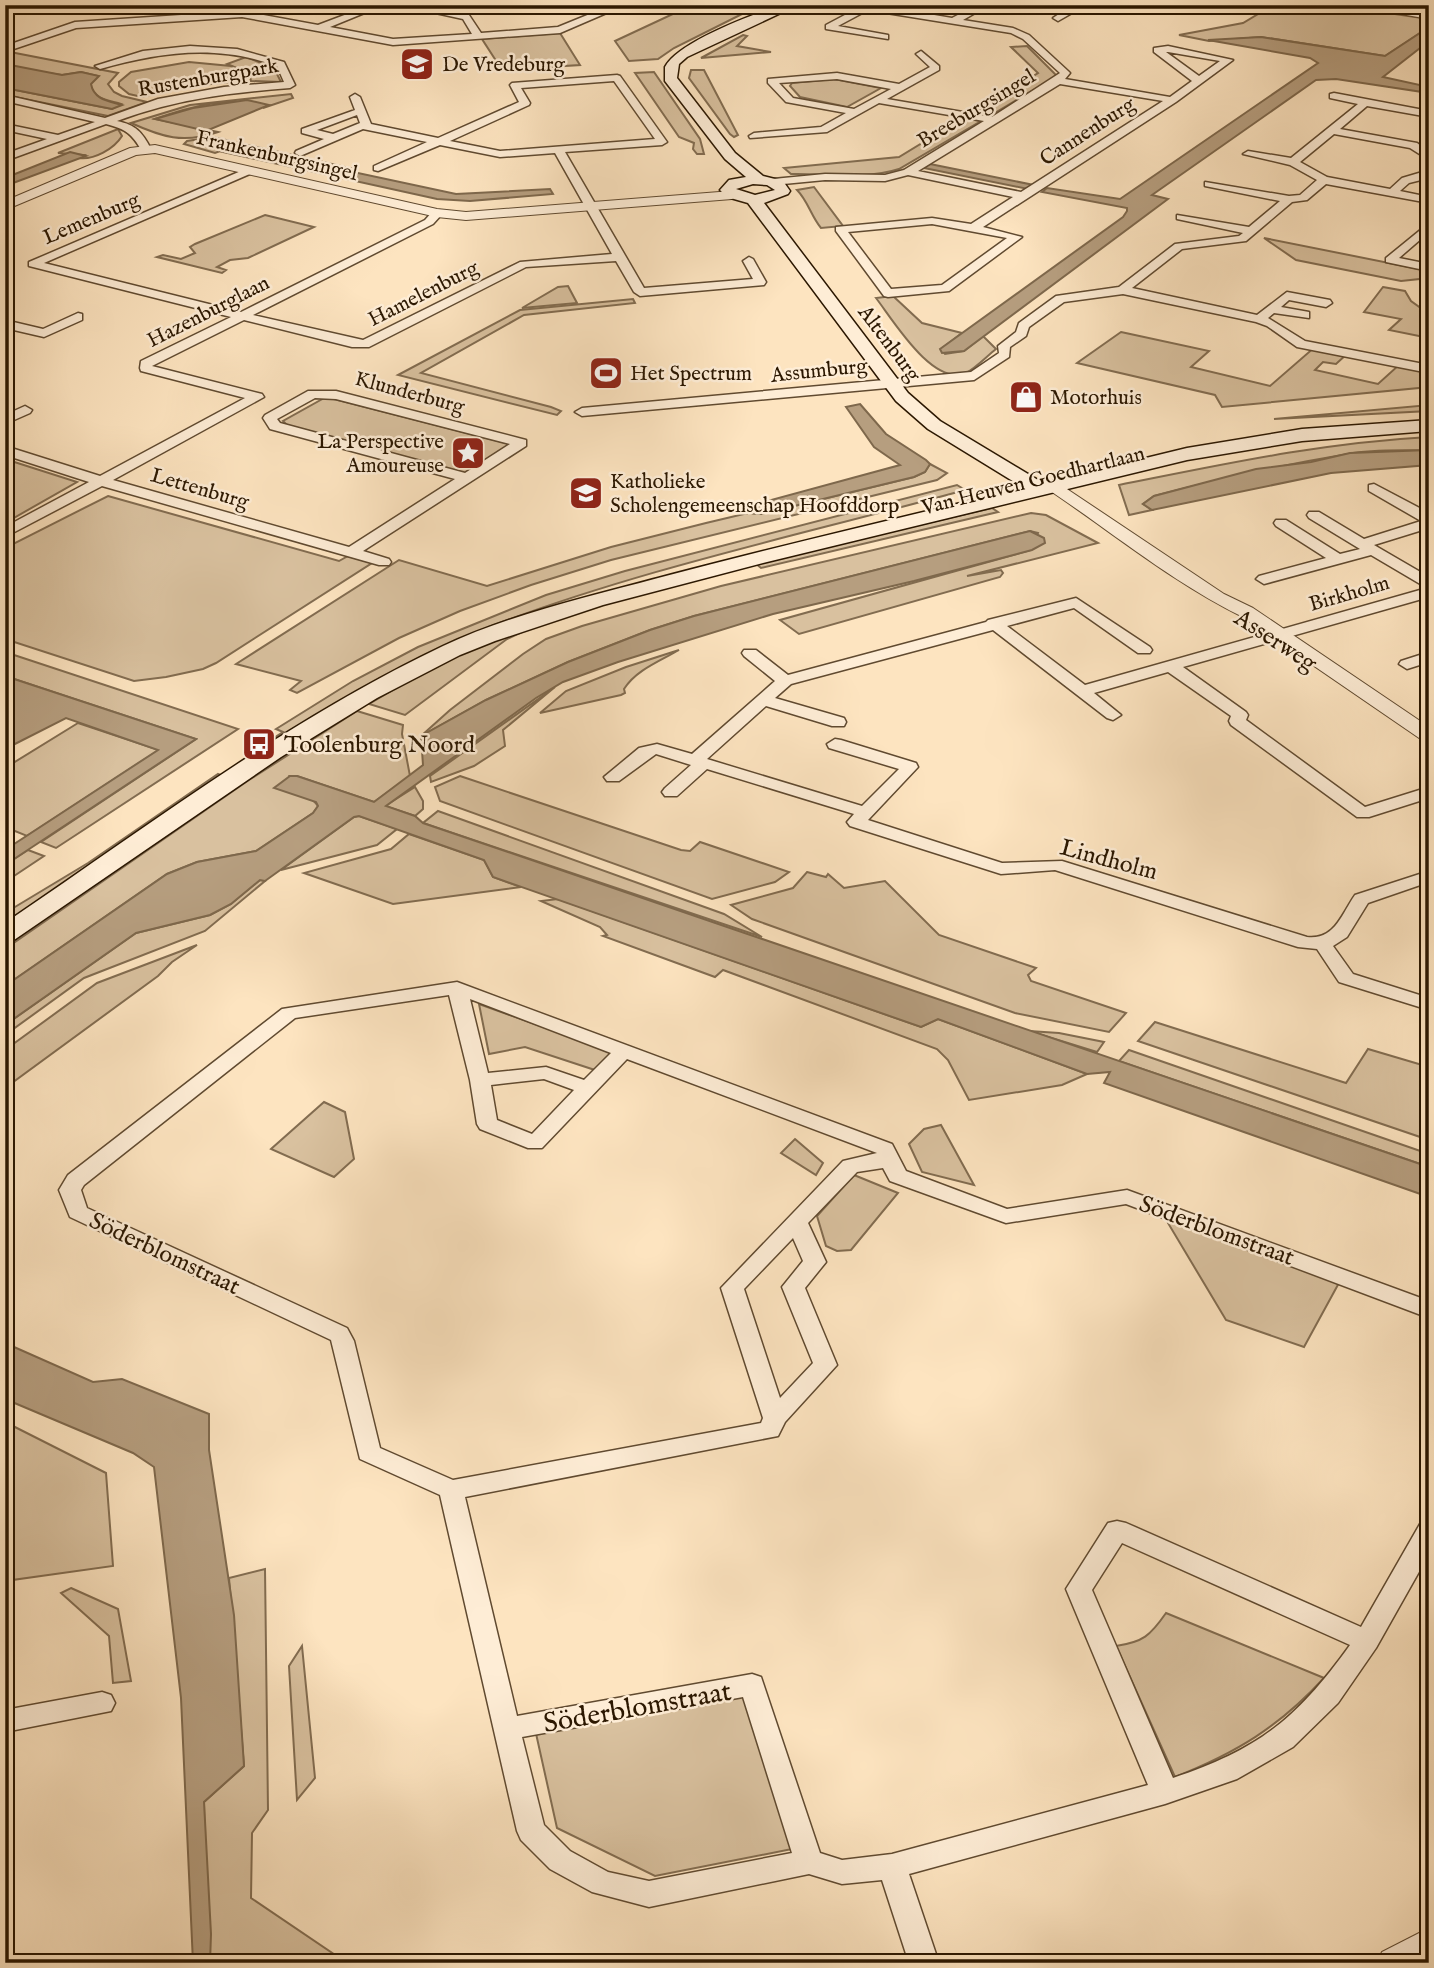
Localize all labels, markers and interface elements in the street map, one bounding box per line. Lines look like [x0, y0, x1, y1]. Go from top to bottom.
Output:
school or university icon: De Vredeburg [398, 45, 436, 83]
place label: De Vredeburg [442, 52, 566, 79]
street label: Rustenburgpark [136, 53, 282, 104]
street label: Breeburgsingel [913, 63, 1041, 155]
street label: Cannenburg [1035, 91, 1141, 173]
street label: Frankenburgsingel [193, 125, 360, 188]
street label: Lemenburg [39, 187, 145, 252]
street label: Hamelenburg [364, 255, 484, 334]
street label: Hazenburglaan [143, 270, 274, 355]
street label: Altenburg [851, 299, 927, 388]
street label: Assumburg [768, 353, 869, 390]
sports icon: Het Spectrum [587, 354, 625, 392]
place label: Het Spectrum [630, 361, 752, 388]
street label: Klunderburg [352, 366, 468, 421]
shop icon: Motorhuis [1007, 378, 1045, 416]
place label: Motorhuis [1050, 385, 1142, 412]
place label: La Perspective Amoureuse [317, 429, 444, 480]
place icon: La Perspective Amoureuse [449, 434, 487, 472]
street label: Van Heuven Goedhartlaan [918, 441, 1148, 523]
street label: Lettenburg [147, 463, 252, 517]
place label: Katholieke Scholengemeenschap Hoofddorp [610, 469, 899, 520]
school or university icon: Katholieke Scholengemeenschap Hoofddorp [567, 474, 605, 512]
street label: Birkholm [1306, 570, 1393, 619]
street label: Asserweg [1227, 602, 1323, 680]
bus stop icon: Toolenburg Noord [240, 725, 278, 763]
place label: Toolenburg Noord [284, 730, 475, 761]
street label: Lindholm [1056, 833, 1161, 888]
street label: Söderblomstraat [1135, 1189, 1298, 1274]
street label: Söderblomstraat [84, 1206, 245, 1303]
street label: Söderblomstraat [541, 1675, 734, 1742]

